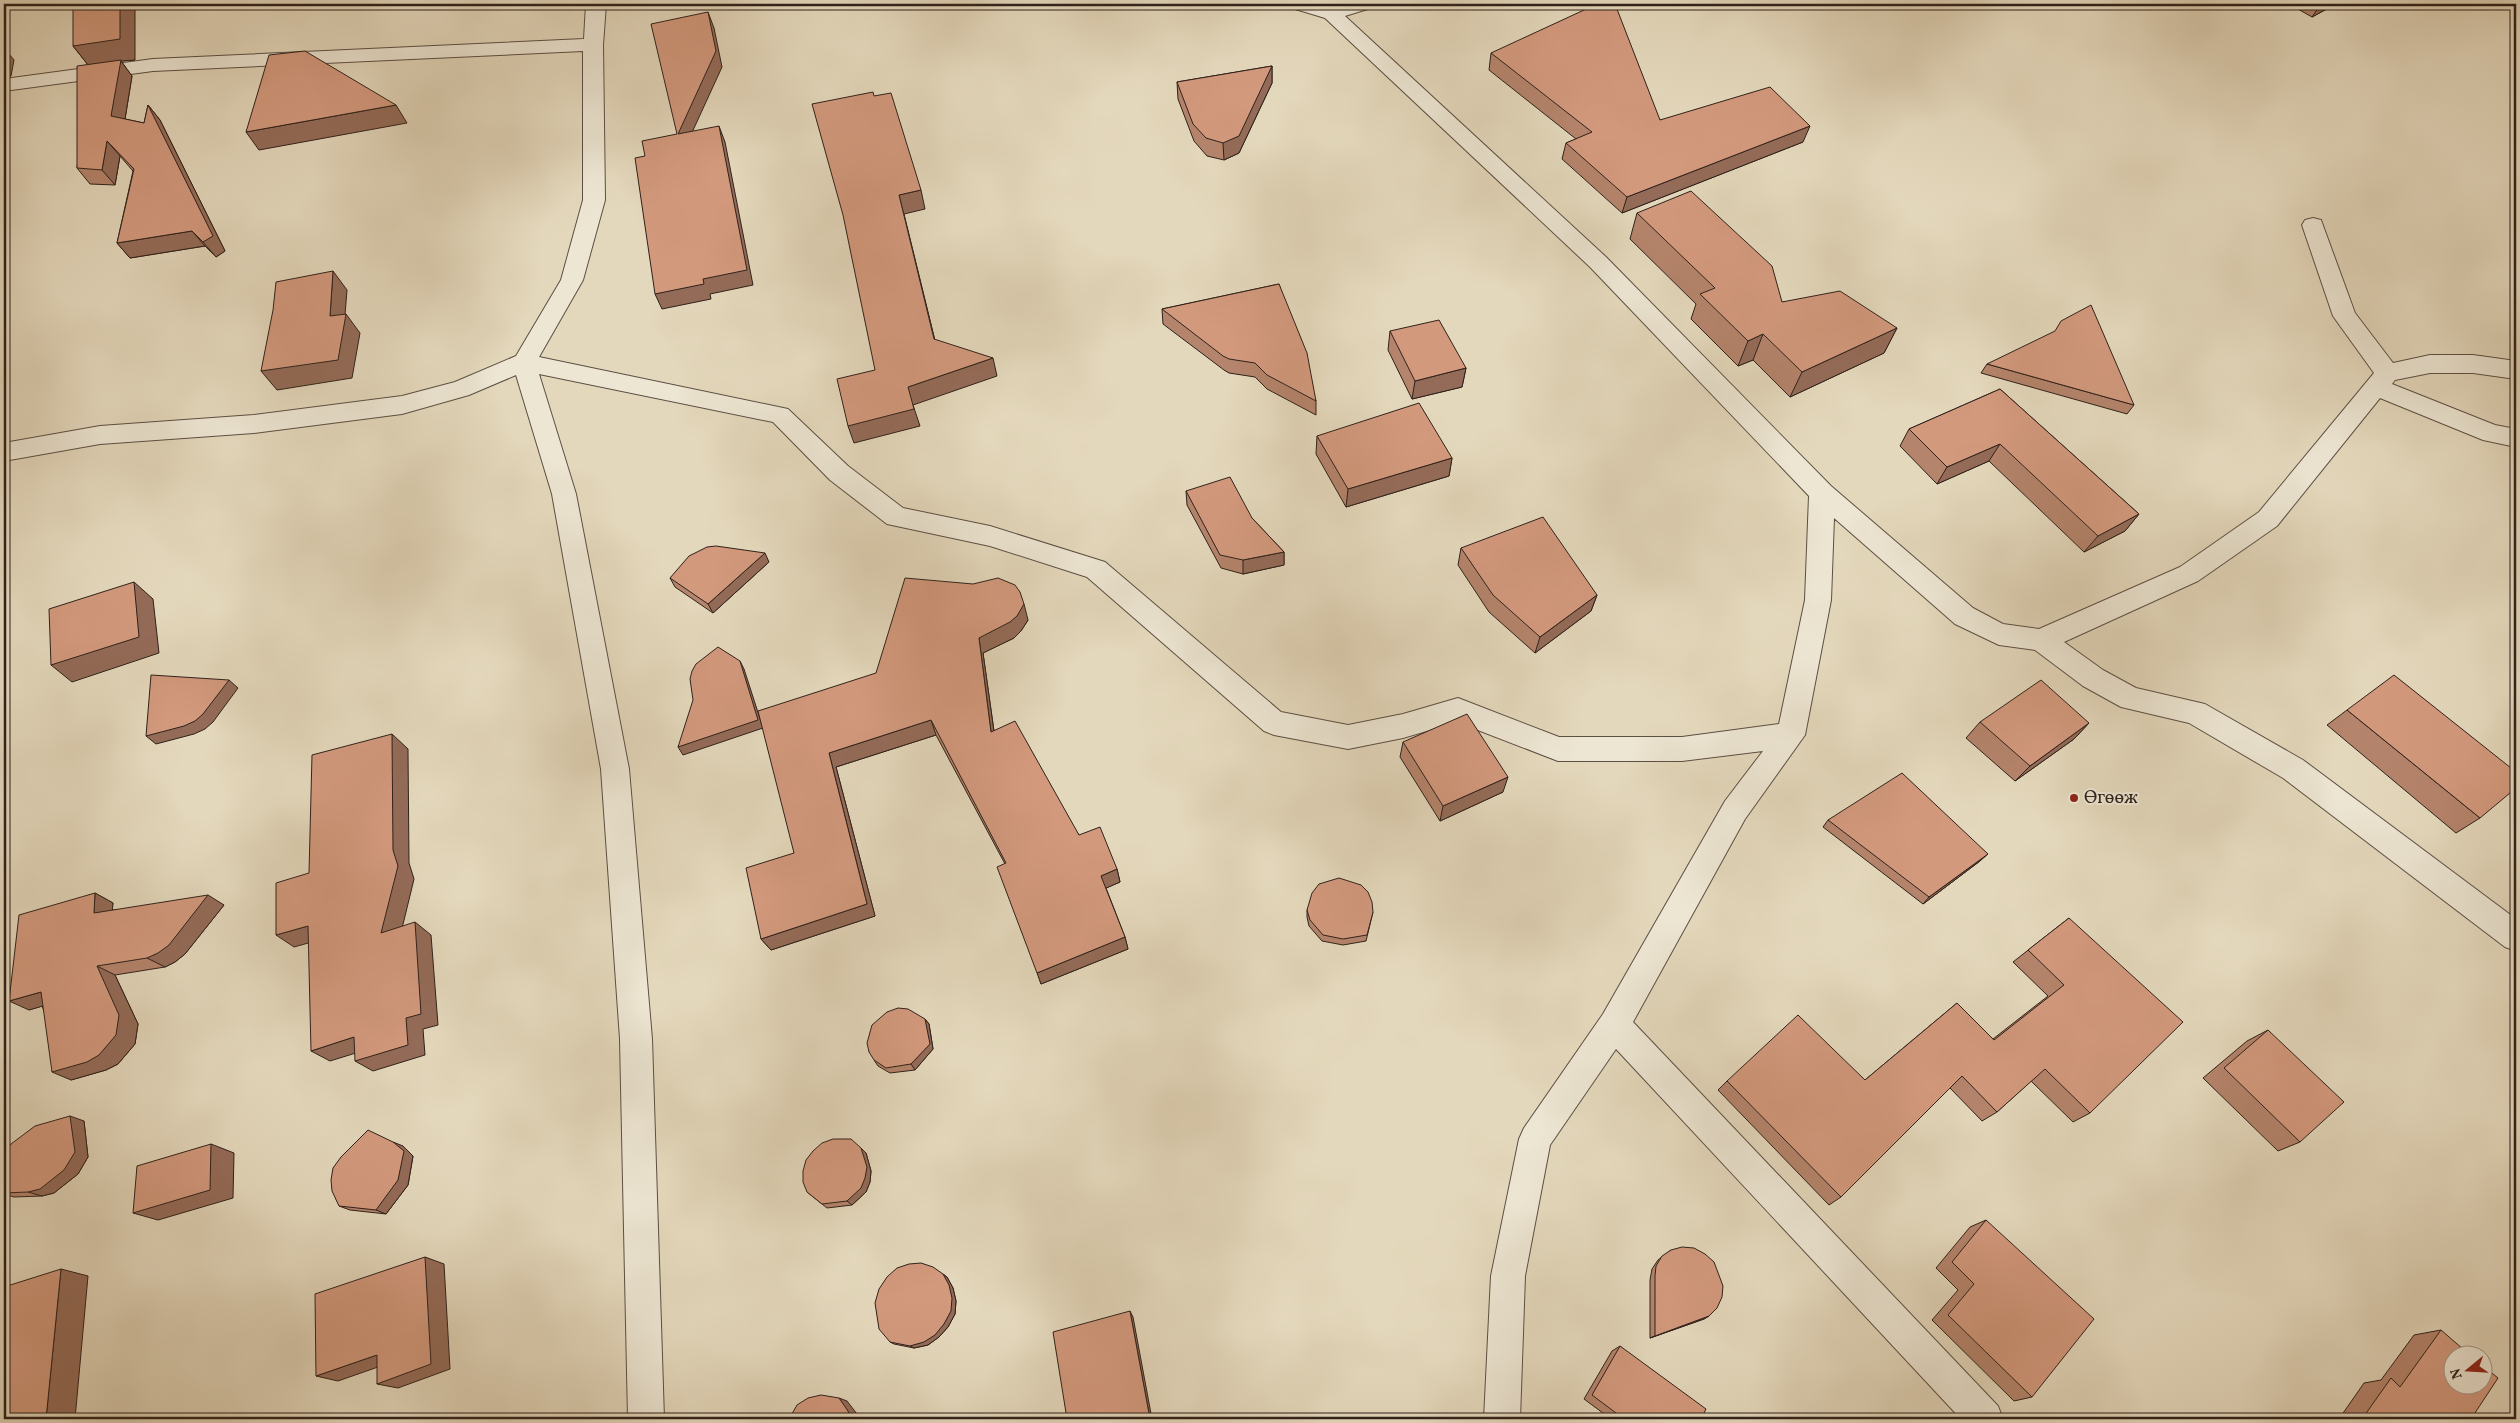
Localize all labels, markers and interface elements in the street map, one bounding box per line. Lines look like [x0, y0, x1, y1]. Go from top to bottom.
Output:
place label: Өгөөж [2084, 786, 2138, 811]
marker: Өгөөж [2068, 792, 2080, 804]
north arrow [2442, 1346, 2492, 1396]
text: N [2446, 1366, 2468, 1381]

